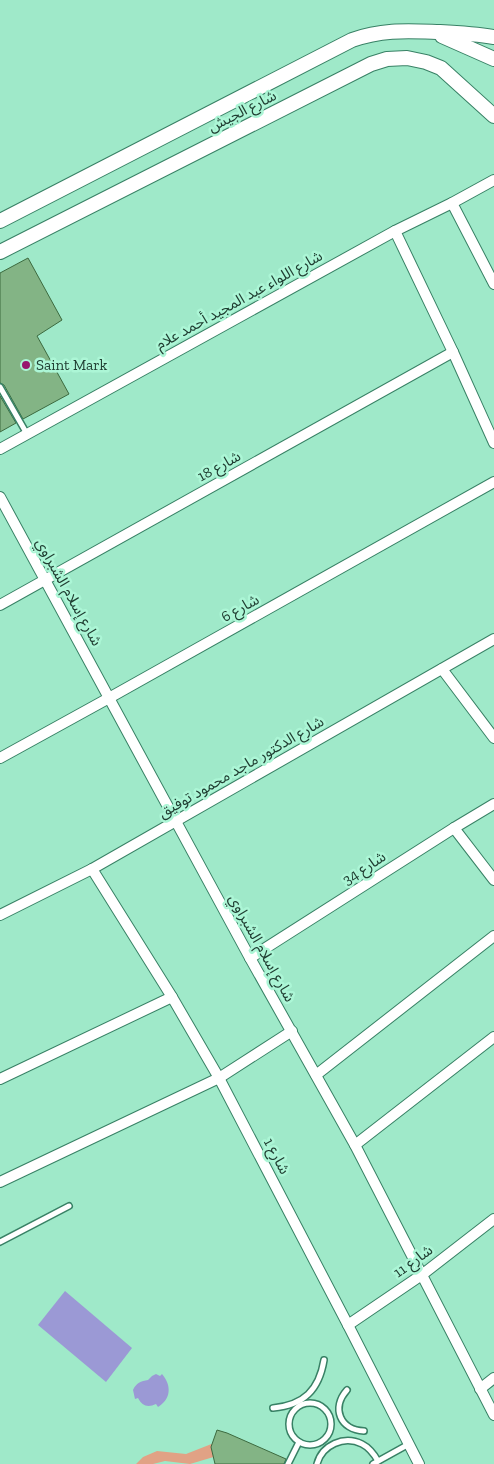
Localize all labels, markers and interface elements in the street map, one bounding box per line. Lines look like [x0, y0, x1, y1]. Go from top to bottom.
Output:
street label: شارع الجيش [205, 86, 281, 139]
street label: شارع اللواء عبد المجيد أحمد علام [153, 246, 327, 356]
place label: Saint Mark [36, 356, 108, 374]
marker: Saint Mark [20, 359, 32, 371]
street label: شارع 18 [194, 447, 245, 488]
street label: شارع إسلام الشبراوي [29, 535, 106, 651]
street label: شارع 6 [218, 590, 264, 628]
street label: شارع الدكتور ماجد محمود توفيق [155, 712, 329, 824]
street label: شارع 34 [339, 847, 391, 891]
street label: شارع إسلام الشبراوي [222, 891, 299, 1007]
street label: شارع 1 [257, 1135, 294, 1179]
street label: شارع 11 [390, 1241, 438, 1284]

